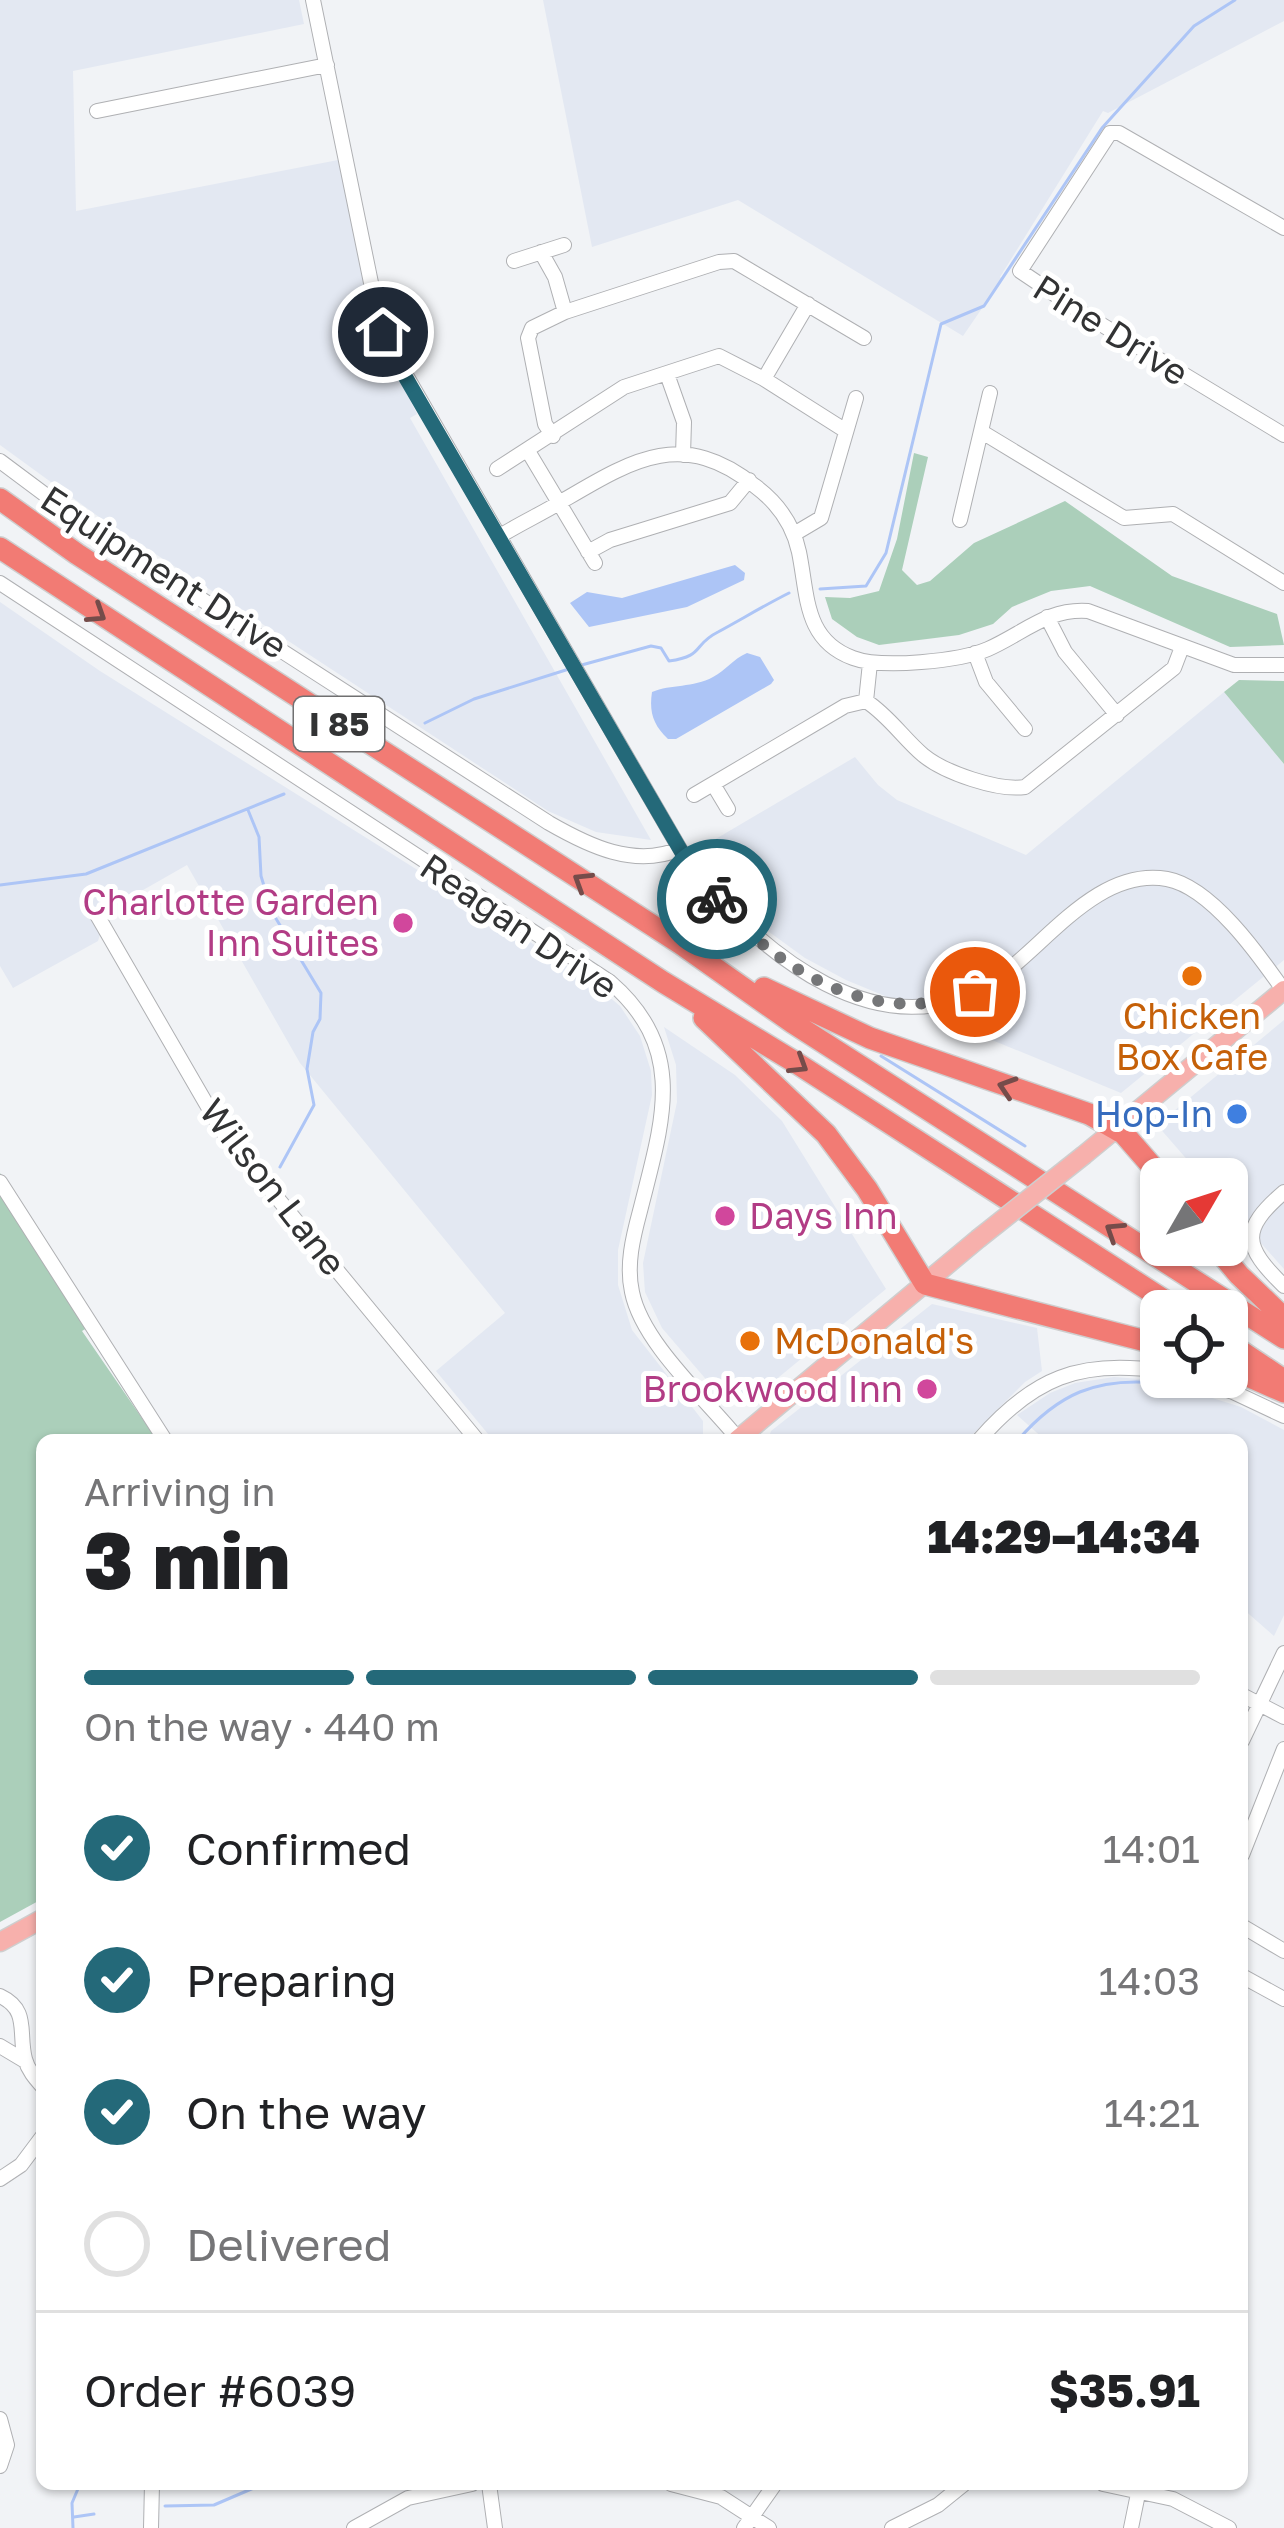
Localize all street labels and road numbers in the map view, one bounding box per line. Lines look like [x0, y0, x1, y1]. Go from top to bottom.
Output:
street label: Pine Drive [1026, 265, 1197, 394]
street label: Equipment Drive [33, 476, 295, 667]
road number: I 85 [294, 697, 384, 751]
street label: Reagan Drive [413, 844, 626, 1007]
street label: Wilson Lane [191, 1090, 356, 1283]

